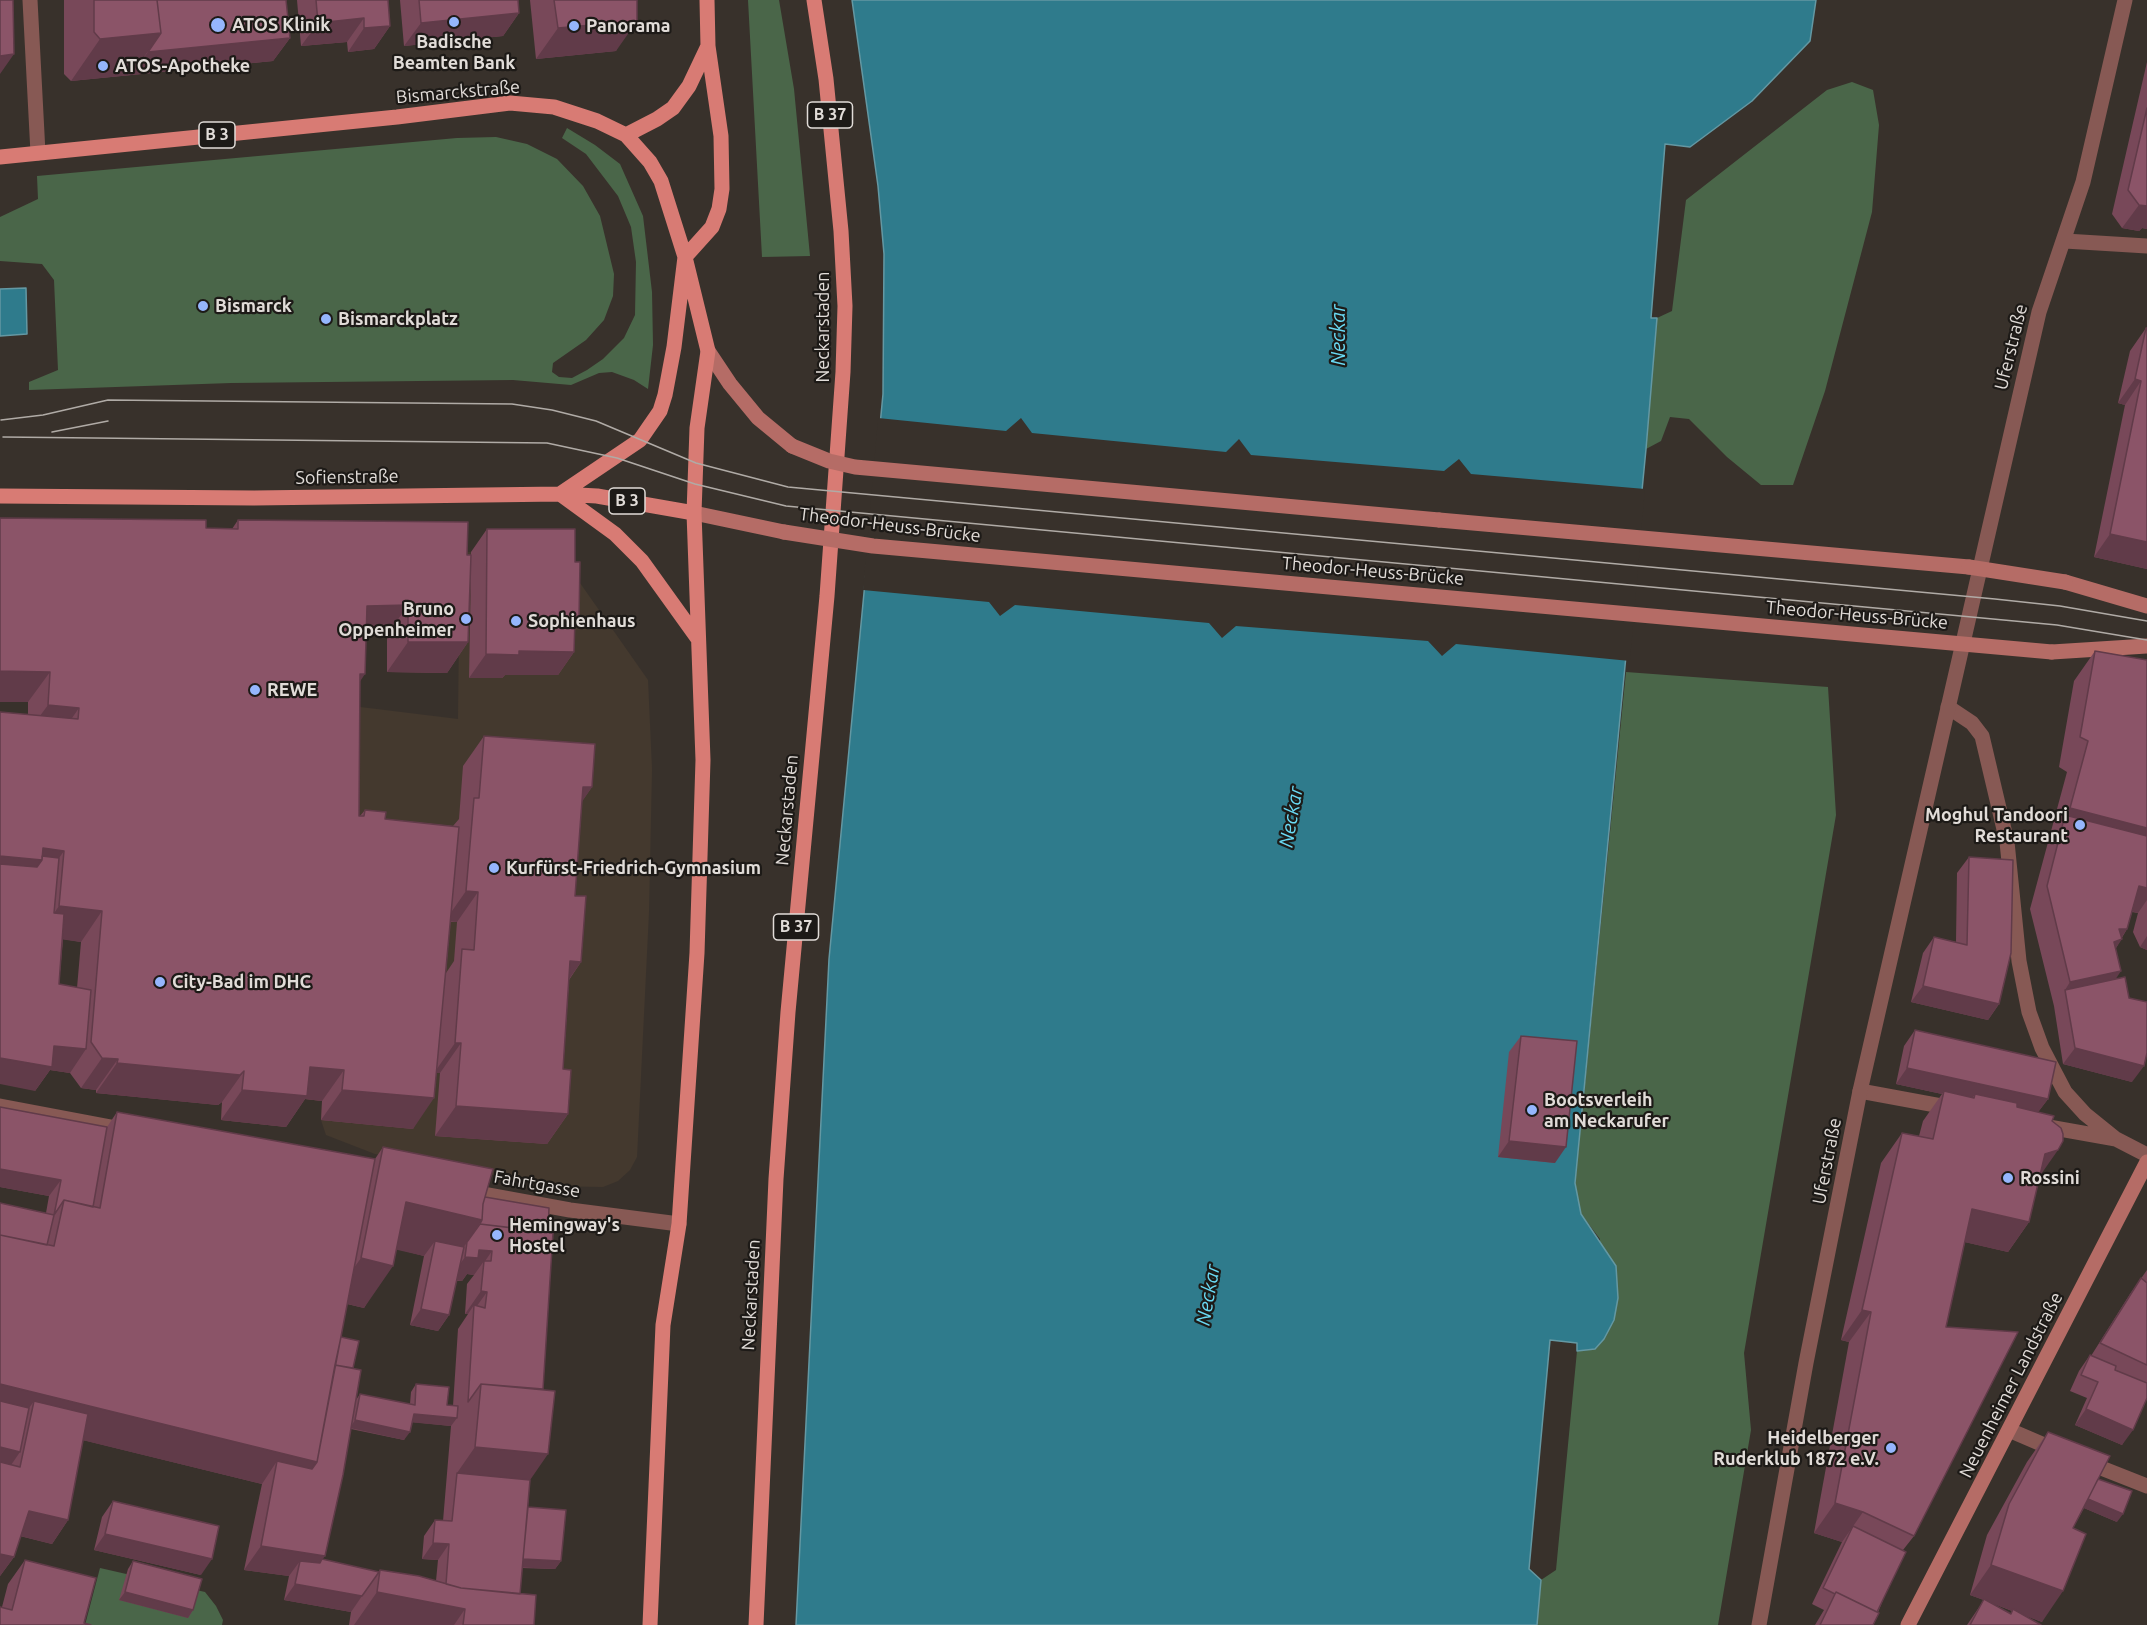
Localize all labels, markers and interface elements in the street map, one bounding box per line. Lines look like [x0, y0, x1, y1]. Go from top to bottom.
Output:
place label: ATOS Klinik [232, 14, 330, 36]
marker: Badische Beamten Bank [447, 15, 461, 29]
place label: Panorama [586, 15, 671, 37]
marker: ATOS Klinik [209, 16, 227, 34]
marker: Panorama [567, 19, 581, 33]
place label: Badische Beamten Bank [393, 31, 515, 74]
place label: ATOS-Apotheke [115, 55, 250, 77]
marker: ATOS-Apotheke [96, 59, 110, 73]
street label: Bismarckstraße [395, 76, 521, 108]
road number: B 37 [808, 102, 852, 128]
road number: B 3 [199, 122, 235, 148]
street label: Neckarstaden [812, 271, 834, 383]
place label: Bismarck [215, 295, 292, 317]
marker: Bismarck [196, 299, 210, 313]
street label: Uferstraße [1990, 302, 2032, 392]
water label: Neckar [1326, 304, 1350, 366]
place label: Bismarckplatz [338, 308, 458, 330]
marker: Bismarckplatz [319, 312, 333, 326]
street label: Sofienstraße [295, 465, 399, 489]
road number: B 3 [609, 488, 645, 514]
street label: Theodor-Heuss-Brücke [798, 503, 982, 547]
street label: Theodor-Heuss-Brücke [1281, 552, 1465, 590]
street label: Theodor-Heuss-Brücke [1765, 596, 1949, 634]
place label: Bruno Oppenheimer [338, 598, 454, 640]
place label: Sophienhaus [528, 610, 636, 632]
marker: Bruno Oppenheimer [459, 612, 473, 626]
marker: Sophienhaus [509, 614, 523, 628]
place label: REWE [267, 679, 317, 701]
marker: REWE [248, 683, 262, 697]
street label: Neckarstaden [771, 754, 803, 866]
water label: Neckar [1274, 785, 1308, 849]
place label: Moghul Tandoori Restaurant [1925, 804, 2068, 846]
marker: Moghul Tandoori Restaurant [2073, 818, 2087, 832]
place label: Kurfürst-Friedrich-Gymnasium [506, 857, 761, 879]
marker: Kurfürst-Friedrich-Gymnasium [487, 861, 501, 875]
road number: B 37 [774, 914, 818, 940]
place label: City-Bad im DHC [172, 971, 311, 993]
marker: City-Bad im DHC [153, 975, 167, 989]
place label: Bootsverleih am Neckarufer [1544, 1089, 1669, 1132]
marker: Bootsverleih am Neckarufer [1525, 1103, 1539, 1117]
street label: Uferstraße [1808, 1116, 1846, 1206]
street label: Fahrtgasse [492, 1166, 582, 1202]
place label: Rossini [2020, 1167, 2080, 1189]
marker: Rossini [2001, 1171, 2015, 1185]
place label: Hemingway's Hostel [509, 1214, 620, 1256]
marker: Hemingway's Hostel [490, 1228, 504, 1242]
street label: Neckarstaden [737, 1239, 765, 1351]
water label: Neckar [1191, 1263, 1225, 1327]
street label: Neuenheimer Landstraße [1955, 1289, 2067, 1481]
place label: Heidelberger Ruderklub 1872 e.V. [1713, 1427, 1879, 1470]
marker: Heidelberger Ruderklub 1872 e.V. [1884, 1441, 1898, 1455]

